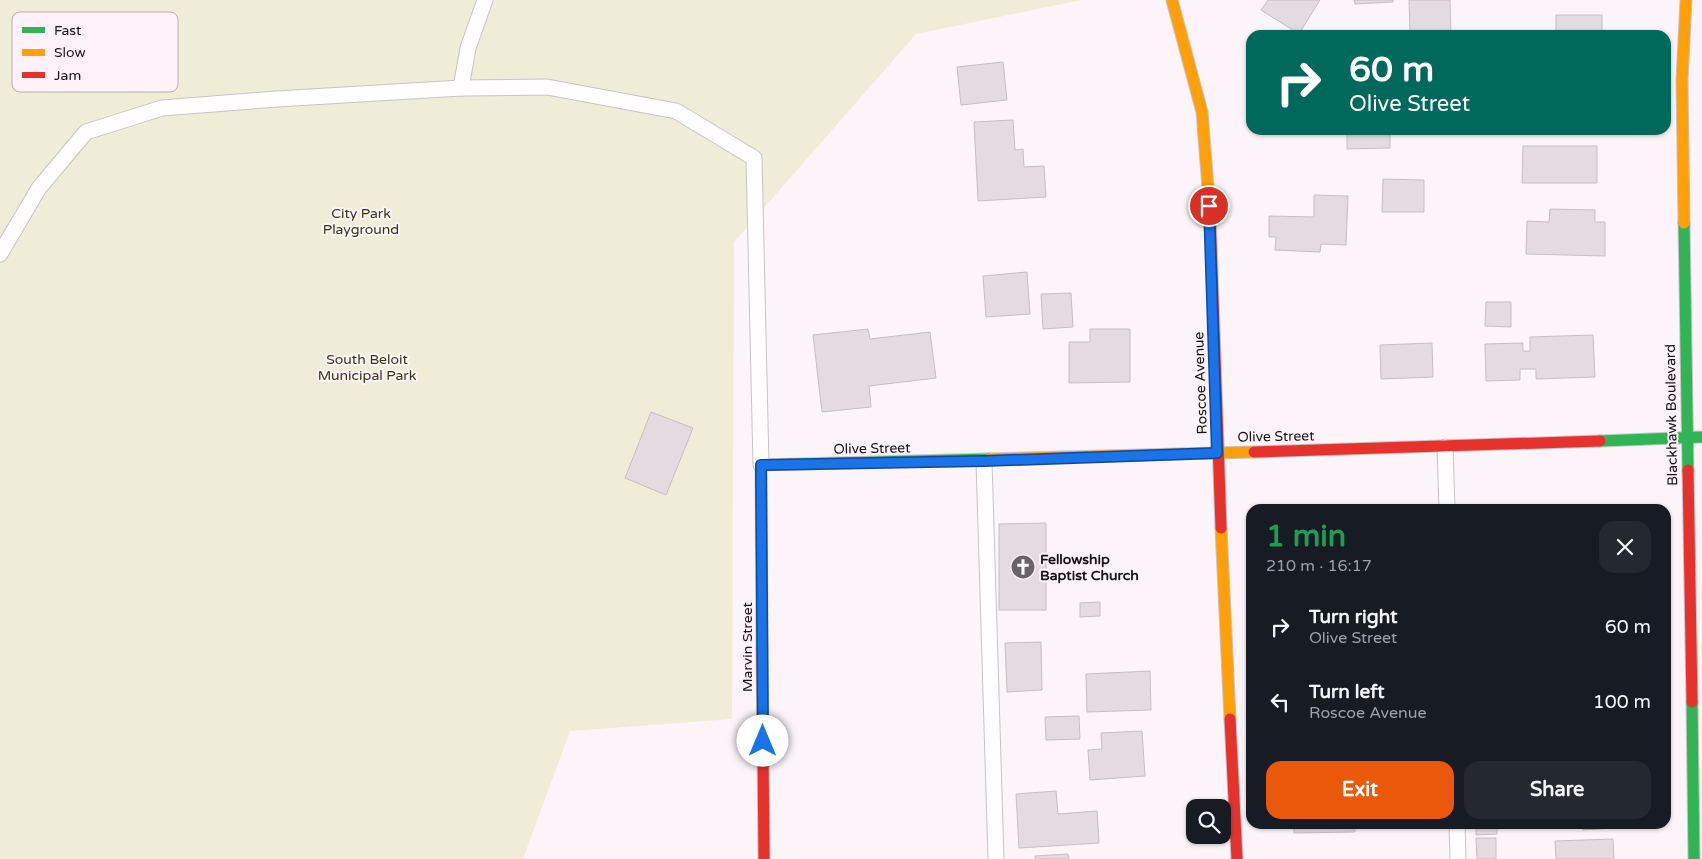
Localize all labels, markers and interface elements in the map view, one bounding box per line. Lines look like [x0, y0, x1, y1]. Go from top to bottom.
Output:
legend [12, 12, 178, 92]
text: Fast [54, 22, 82, 39]
text: Slow [54, 44, 86, 61]
text: 60 m [1349, 49, 1434, 91]
icon: right [1266, 50, 1331, 115]
text: Jam [54, 67, 81, 84]
text: Olive Street [1349, 91, 1470, 117]
pin [1188, 185, 1230, 227]
icon: arrive [1195, 192, 1223, 220]
park label: City Park Playground [323, 205, 399, 238]
street label: Roscoe Avenue [1190, 331, 1211, 435]
street label: Blackhawk Boulevard [1662, 344, 1681, 486]
park label: South Beloit Municipal Park [318, 351, 417, 384]
street label: Olive Street [1237, 427, 1315, 446]
street label: Olive Street [833, 439, 911, 458]
text: 1 min [1266, 518, 1346, 555]
button: close [1599, 521, 1651, 573]
place label: Fellowship Baptist Church [1040, 551, 1139, 584]
church icon: Fellowship Baptist Church [1010, 554, 1036, 580]
text: 210 m · 16:17 [1266, 556, 1372, 576]
street label: Marvin Street [739, 601, 756, 692]
text: Turn right [1309, 606, 1397, 628]
icon: right [1266, 613, 1294, 641]
text: 60 m [1605, 616, 1651, 638]
text: Olive Street [1309, 628, 1397, 648]
text: Turn left [1309, 681, 1385, 703]
icon: left [1266, 688, 1294, 716]
text: 100 m [1593, 691, 1651, 713]
text: Roscoe Avenue [1309, 703, 1426, 723]
position arrow [736, 714, 788, 766]
button: Exit [1266, 761, 1454, 819]
button: Share [1464, 761, 1651, 819]
map controls [1186, 799, 1231, 844]
button: search [1186, 799, 1231, 844]

